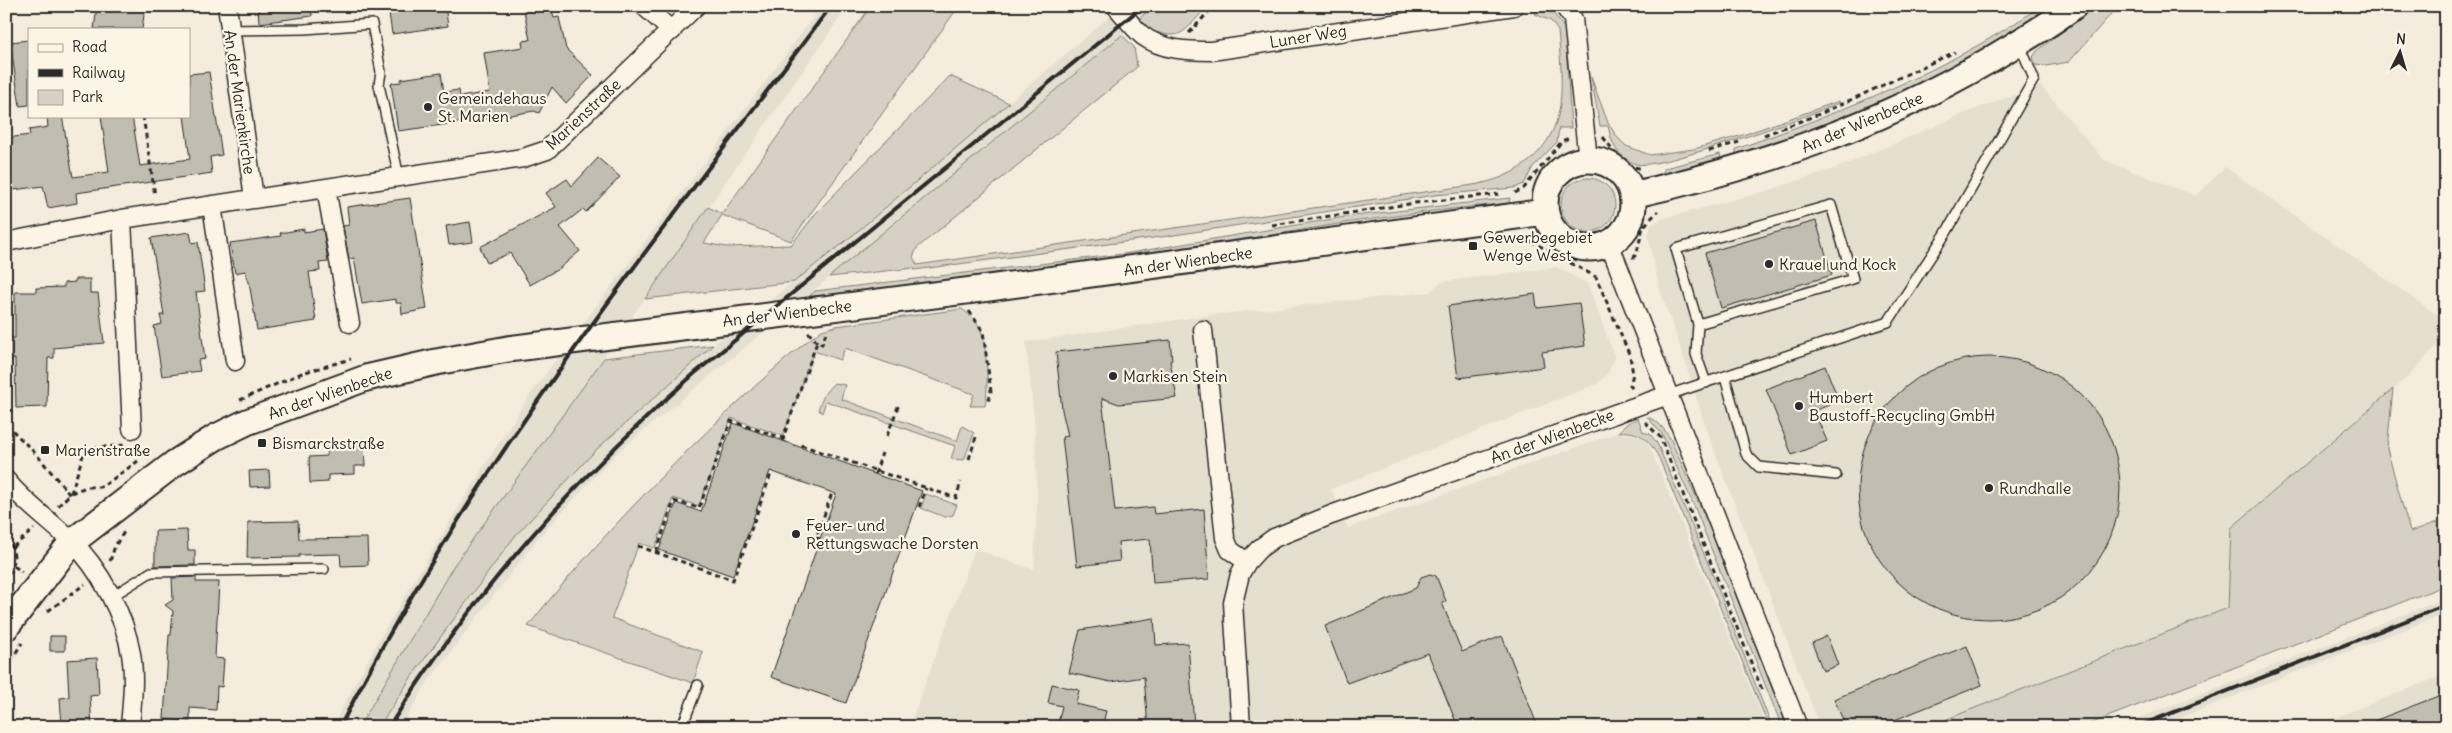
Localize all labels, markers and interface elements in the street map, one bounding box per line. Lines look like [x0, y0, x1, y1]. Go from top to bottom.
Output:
street label: Luner Weg [1268, 20, 1348, 52]
legend [28, 28, 190, 118]
street label: An der Marienkirche [220, 28, 260, 176]
north arrow [2374, 28, 2424, 78]
text: N [2396, 30, 2407, 48]
text: Road [72, 37, 107, 56]
text: Railway [72, 63, 126, 82]
street label: Marienstraße [541, 74, 625, 154]
text: Park [72, 87, 103, 106]
street label: An der Wienbecke [1798, 87, 1926, 157]
place label: Gemeindehaus St. Marien [438, 88, 547, 126]
marker: Gemeindehaus St. Marien [422, 101, 434, 113]
place label: Gewerbegebiet Wenge West [1483, 227, 1593, 265]
marker: Gewerbegebiet Wenge West [1467, 240, 1479, 252]
street label: An der Wienbecke [1122, 242, 1254, 280]
place label: Krauel und Kock [1779, 254, 1896, 274]
marker: Krauel und Kock [1763, 258, 1775, 270]
street label: An der Wienbecke [721, 295, 853, 331]
street label: An der Wienbecke [265, 362, 395, 424]
place label: Markisen Stein [1123, 366, 1228, 386]
marker: Markisen Stein [1107, 370, 1119, 382]
place label: Humbert Baustoff-Recycling GmbH [1809, 387, 1995, 425]
marker: Humbert Baustoff-Recycling GmbH [1793, 400, 1805, 412]
street label: An der Wienbecke [1488, 404, 1616, 468]
place label: Bismarckstraße [272, 433, 385, 453]
marker: Bismarckstraße [256, 437, 268, 449]
place label: Marienstraße [55, 440, 151, 460]
marker: Marienstraße [39, 444, 51, 456]
place label: Rundhalle [1999, 478, 2071, 498]
marker: Rundhalle [1983, 482, 1995, 494]
place label: Feuer- und Rettungswache Dorsten [806, 515, 979, 553]
marker: Feuer- und Rettungswache Dorsten [790, 528, 802, 540]

